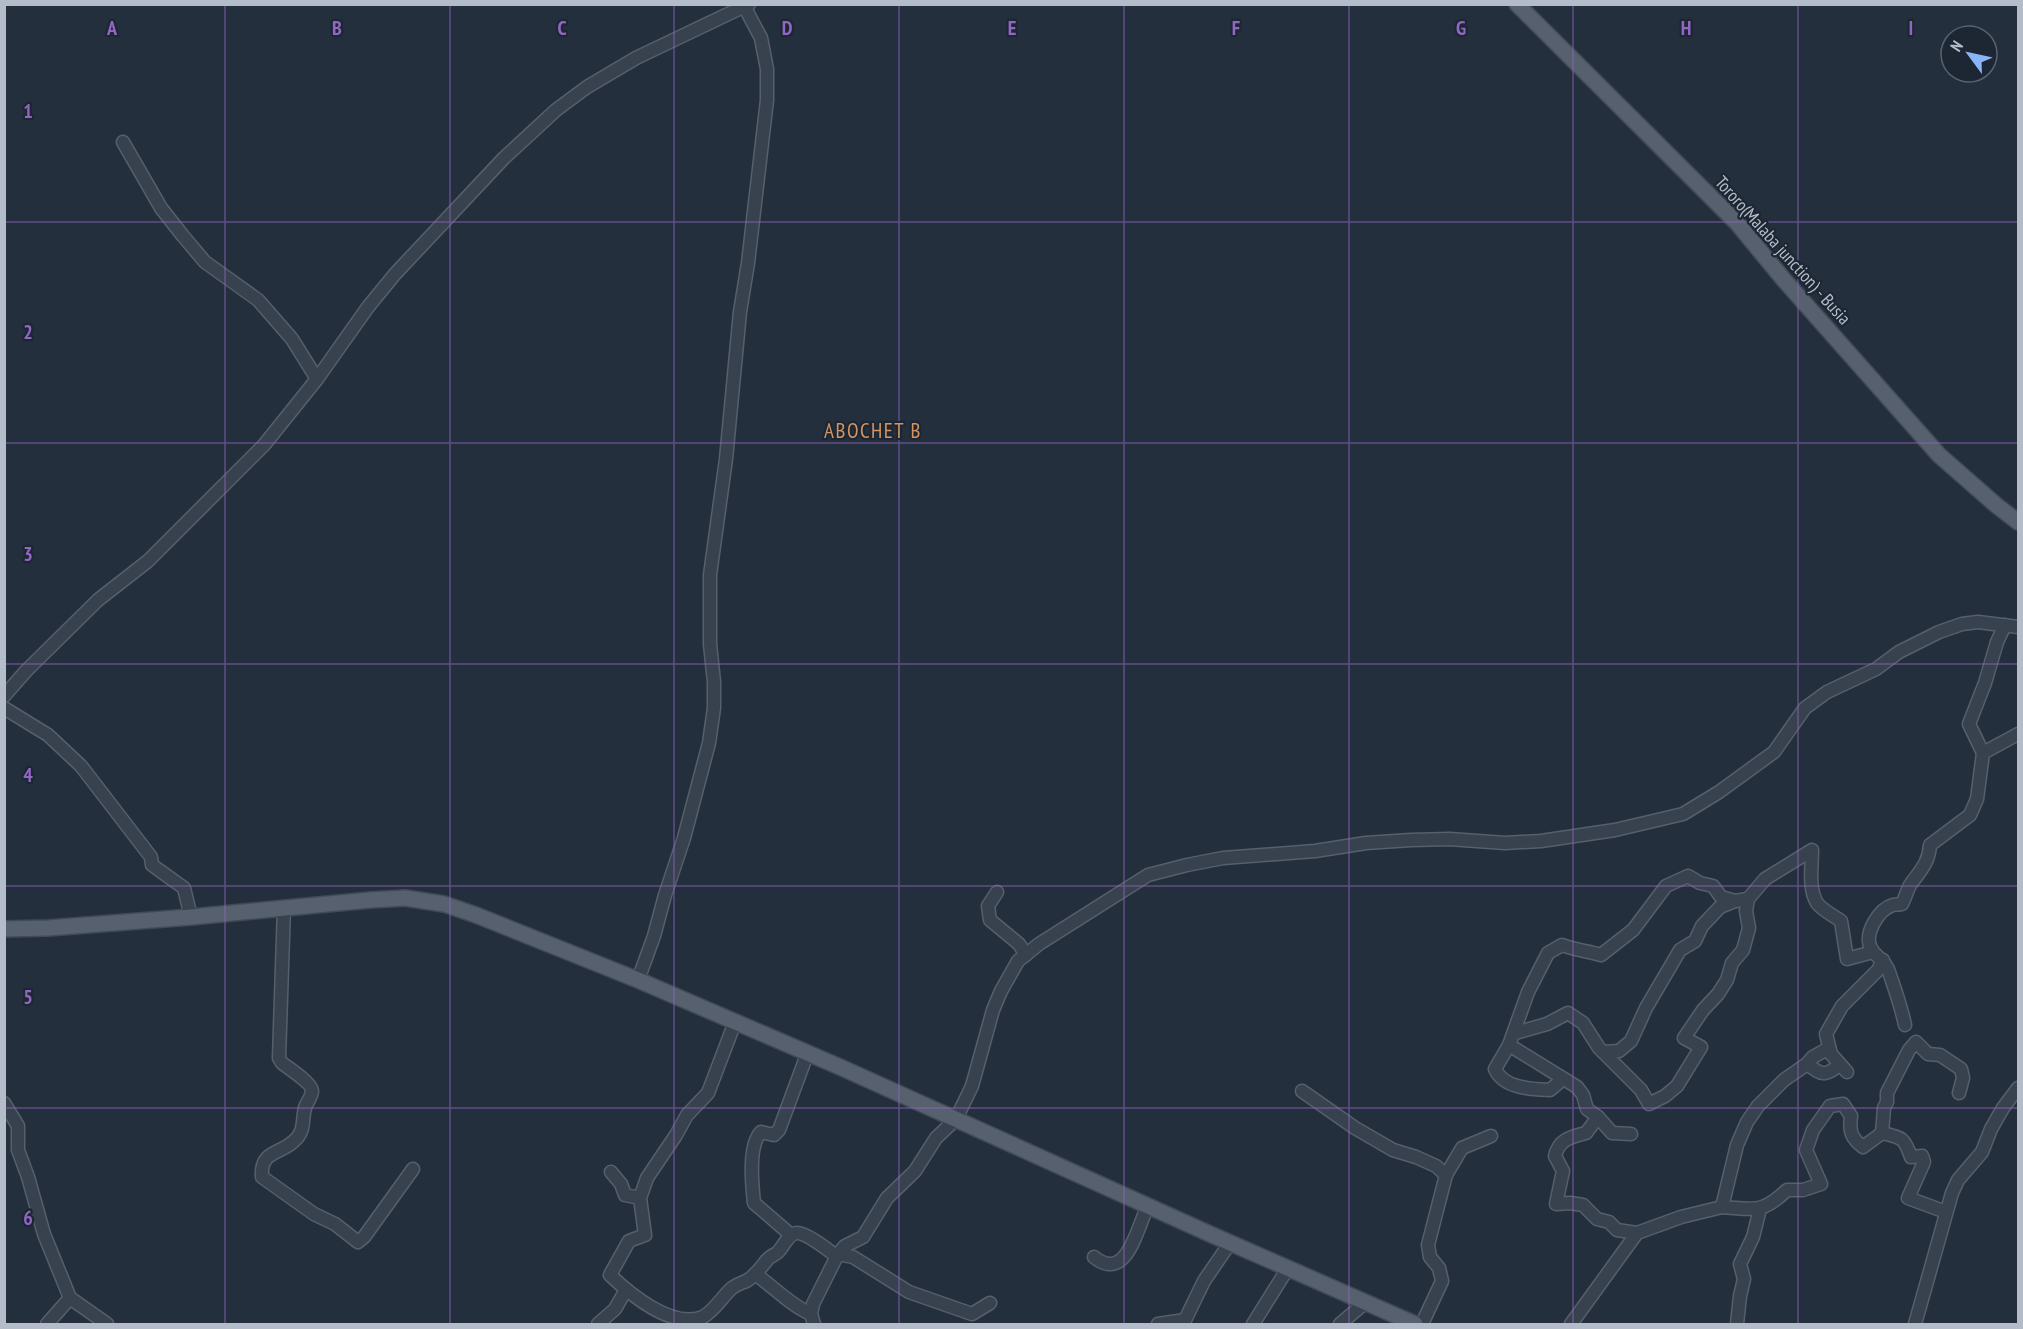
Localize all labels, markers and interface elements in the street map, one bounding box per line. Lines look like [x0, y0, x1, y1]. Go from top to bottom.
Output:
text: A [106, 15, 118, 41]
text: B [332, 15, 342, 41]
text: C [557, 15, 567, 41]
text: D [782, 15, 793, 41]
text: E [1008, 15, 1016, 41]
text: F [1232, 15, 1240, 41]
text: G [1456, 15, 1466, 41]
text: H [1681, 15, 1691, 41]
text: I [1909, 15, 1913, 41]
north arrow [1939, 24, 1999, 84]
text: N [1946, 37, 1967, 55]
text: 1 [23, 98, 33, 124]
street label: Tororo(Malaba junction) - Busia [1710, 171, 1856, 329]
text: 2 [23, 319, 33, 345]
district label: ABOCHET B [824, 417, 922, 444]
text: 3 [23, 541, 33, 567]
text: 4 [23, 762, 33, 788]
text: 5 [23, 984, 33, 1010]
text: 6 [23, 1205, 33, 1231]

